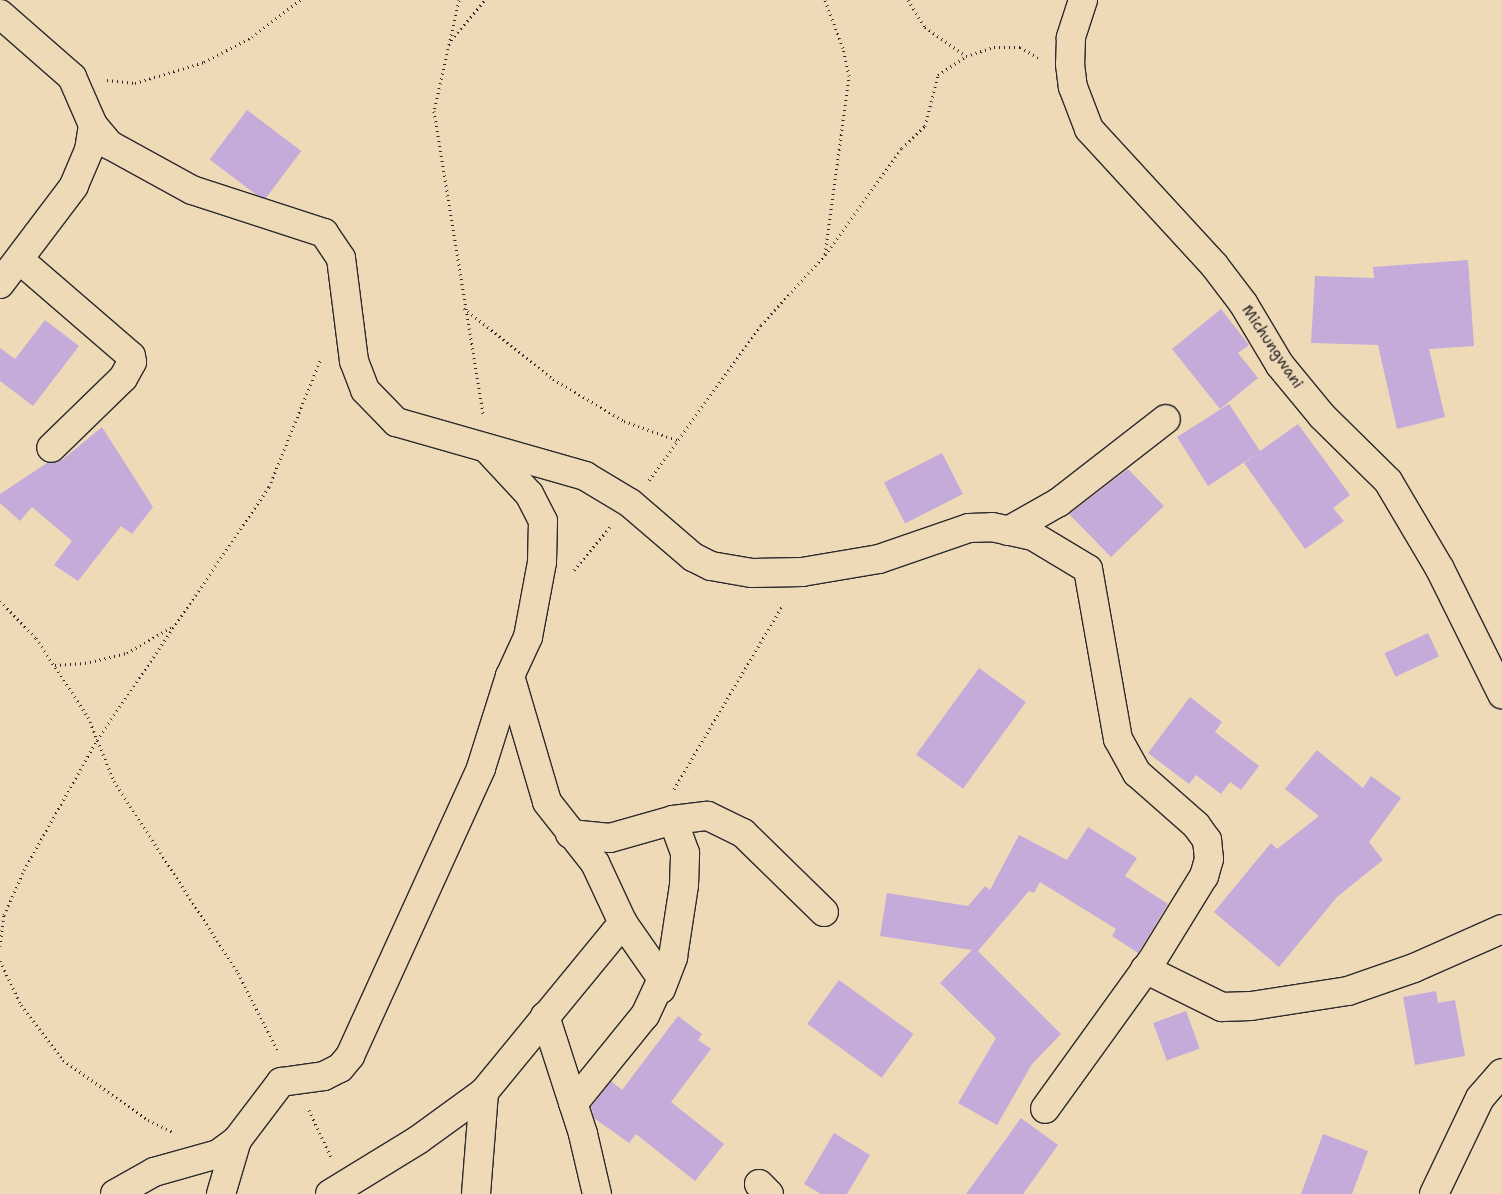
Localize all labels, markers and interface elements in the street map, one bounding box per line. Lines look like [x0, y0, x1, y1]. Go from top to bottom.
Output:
street label: Michungwani [1237, 302, 1307, 392]

